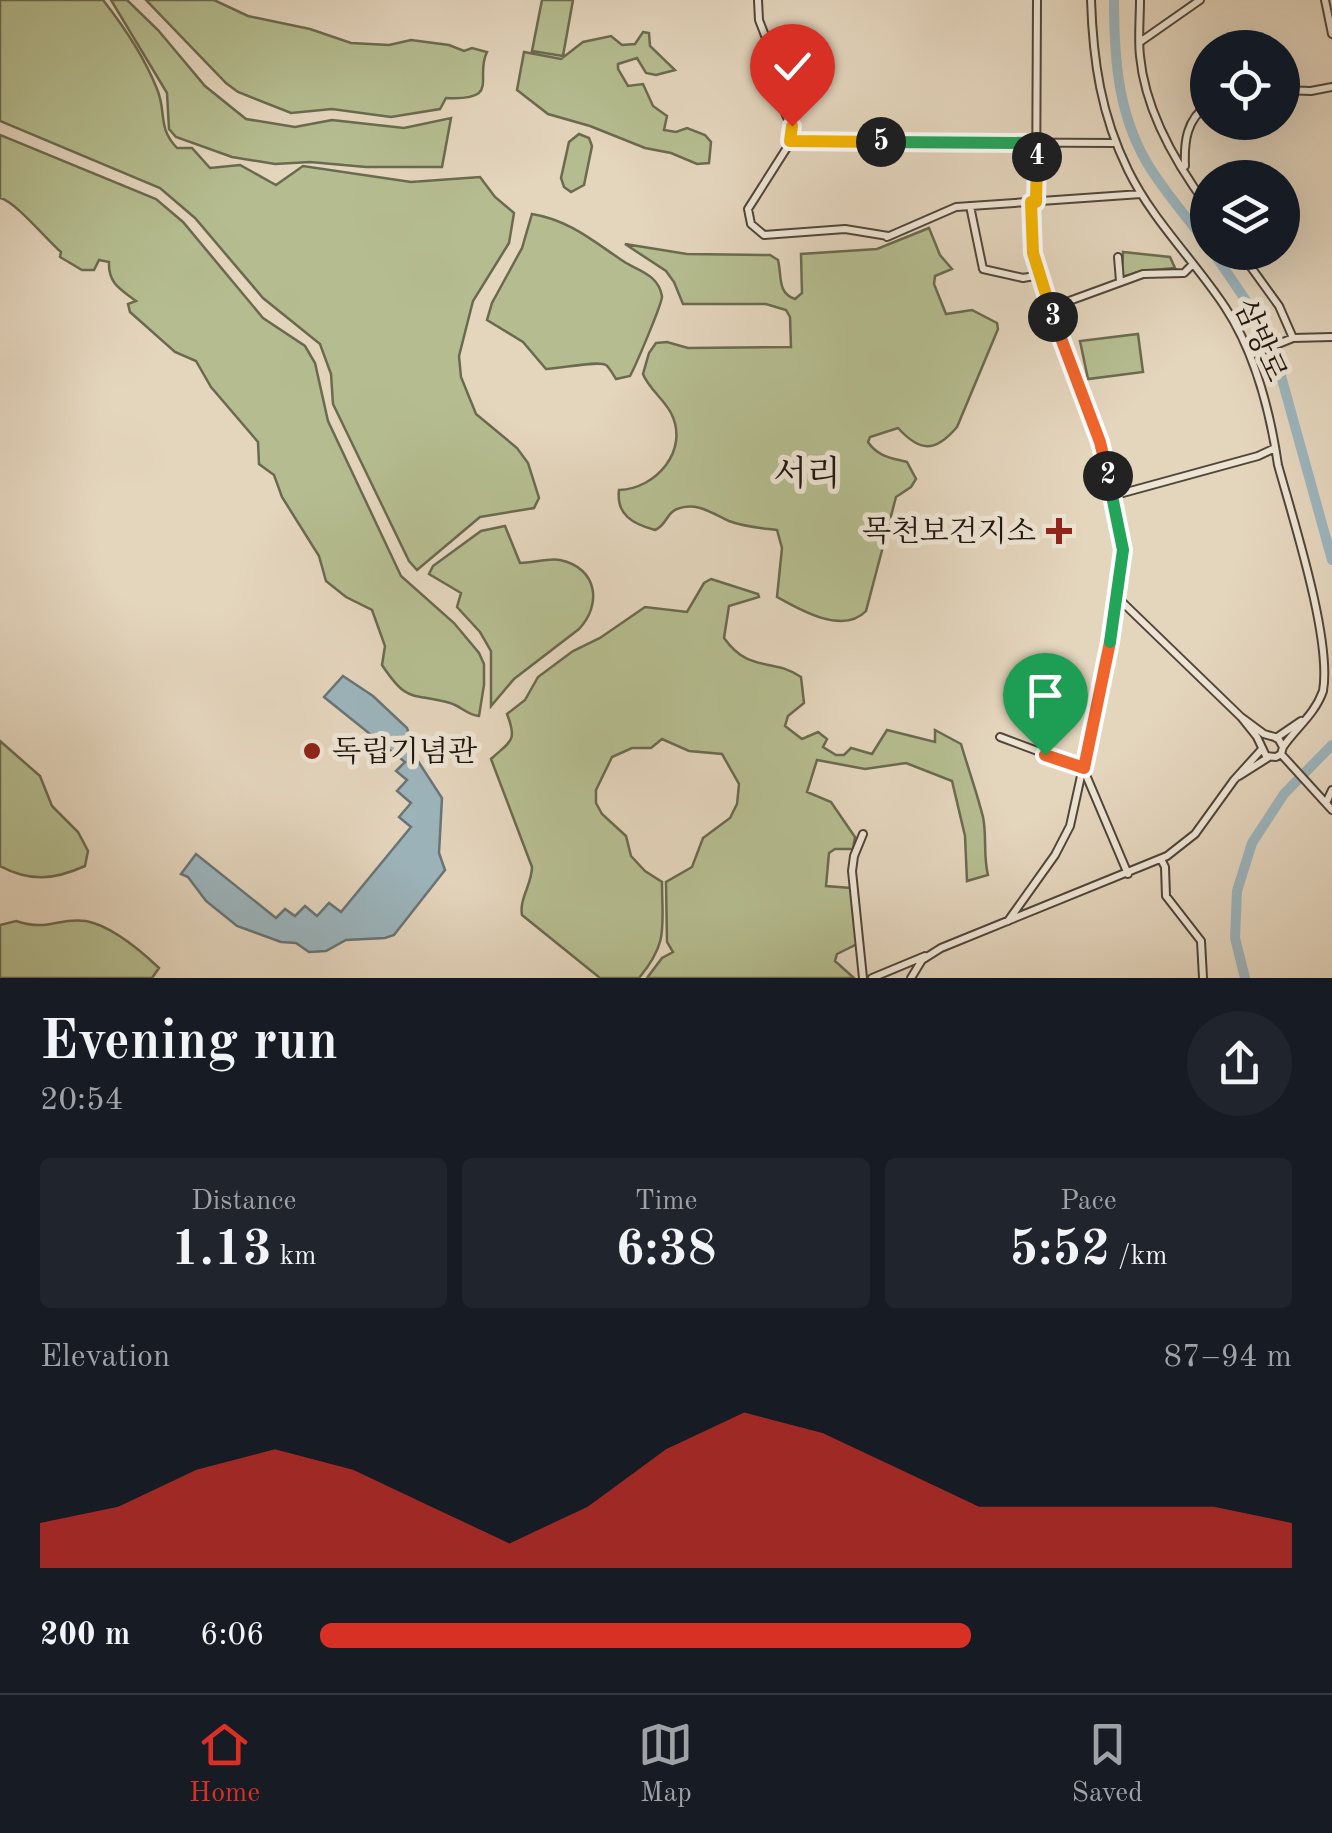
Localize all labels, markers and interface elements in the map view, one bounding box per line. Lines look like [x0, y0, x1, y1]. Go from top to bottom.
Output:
pin [750, 24, 835, 127]
map controls [1190, 30, 1300, 270]
button: locate [1190, 30, 1300, 140]
icon: check [765, 39, 820, 94]
pin: 5 [856, 117, 906, 167]
text: 5 [873, 128, 889, 156]
pin: 4 [1012, 132, 1062, 182]
text: 4 [1029, 143, 1045, 171]
button: layers [1190, 160, 1300, 270]
pin: 3 [1028, 292, 1078, 342]
street label: 삼방로 [1228, 294, 1292, 387]
text: 3 [1045, 303, 1061, 331]
pin: 2 [1083, 451, 1133, 501]
district label: 서리 [773, 455, 841, 493]
text: 2 [1100, 462, 1116, 490]
place label: 목천보건지소 [862, 516, 1036, 548]
marker: 목천보건지소 [1046, 518, 1072, 544]
pin [1003, 653, 1088, 756]
icon: arrive [1018, 668, 1073, 723]
place label: 독립기념관 [332, 736, 478, 768]
marker: 독립기념관 [301, 740, 323, 762]
button: share [1187, 1011, 1292, 1116]
text: Evening run [40, 1016, 338, 1071]
text: 20:54 [40, 1085, 123, 1117]
text: Distance [191, 1188, 296, 1216]
text: Time [635, 1188, 697, 1216]
text: Pace [1060, 1188, 1117, 1216]
text: 1.13 [171, 1226, 272, 1276]
text: 6:38 [615, 1226, 716, 1276]
text: 5:52 [1009, 1226, 1110, 1276]
text: km [272, 1243, 316, 1271]
text: /km [1110, 1243, 1167, 1271]
text: Elevation [40, 1342, 170, 1374]
text: 87–94 m [1164, 1342, 1292, 1374]
text: 200 m [40, 1620, 130, 1652]
text: 6:06 [200, 1620, 265, 1652]
tab: Home [189, 1717, 260, 1812]
tab: Map [638, 1717, 693, 1812]
tab: Saved [1072, 1717, 1143, 1812]

